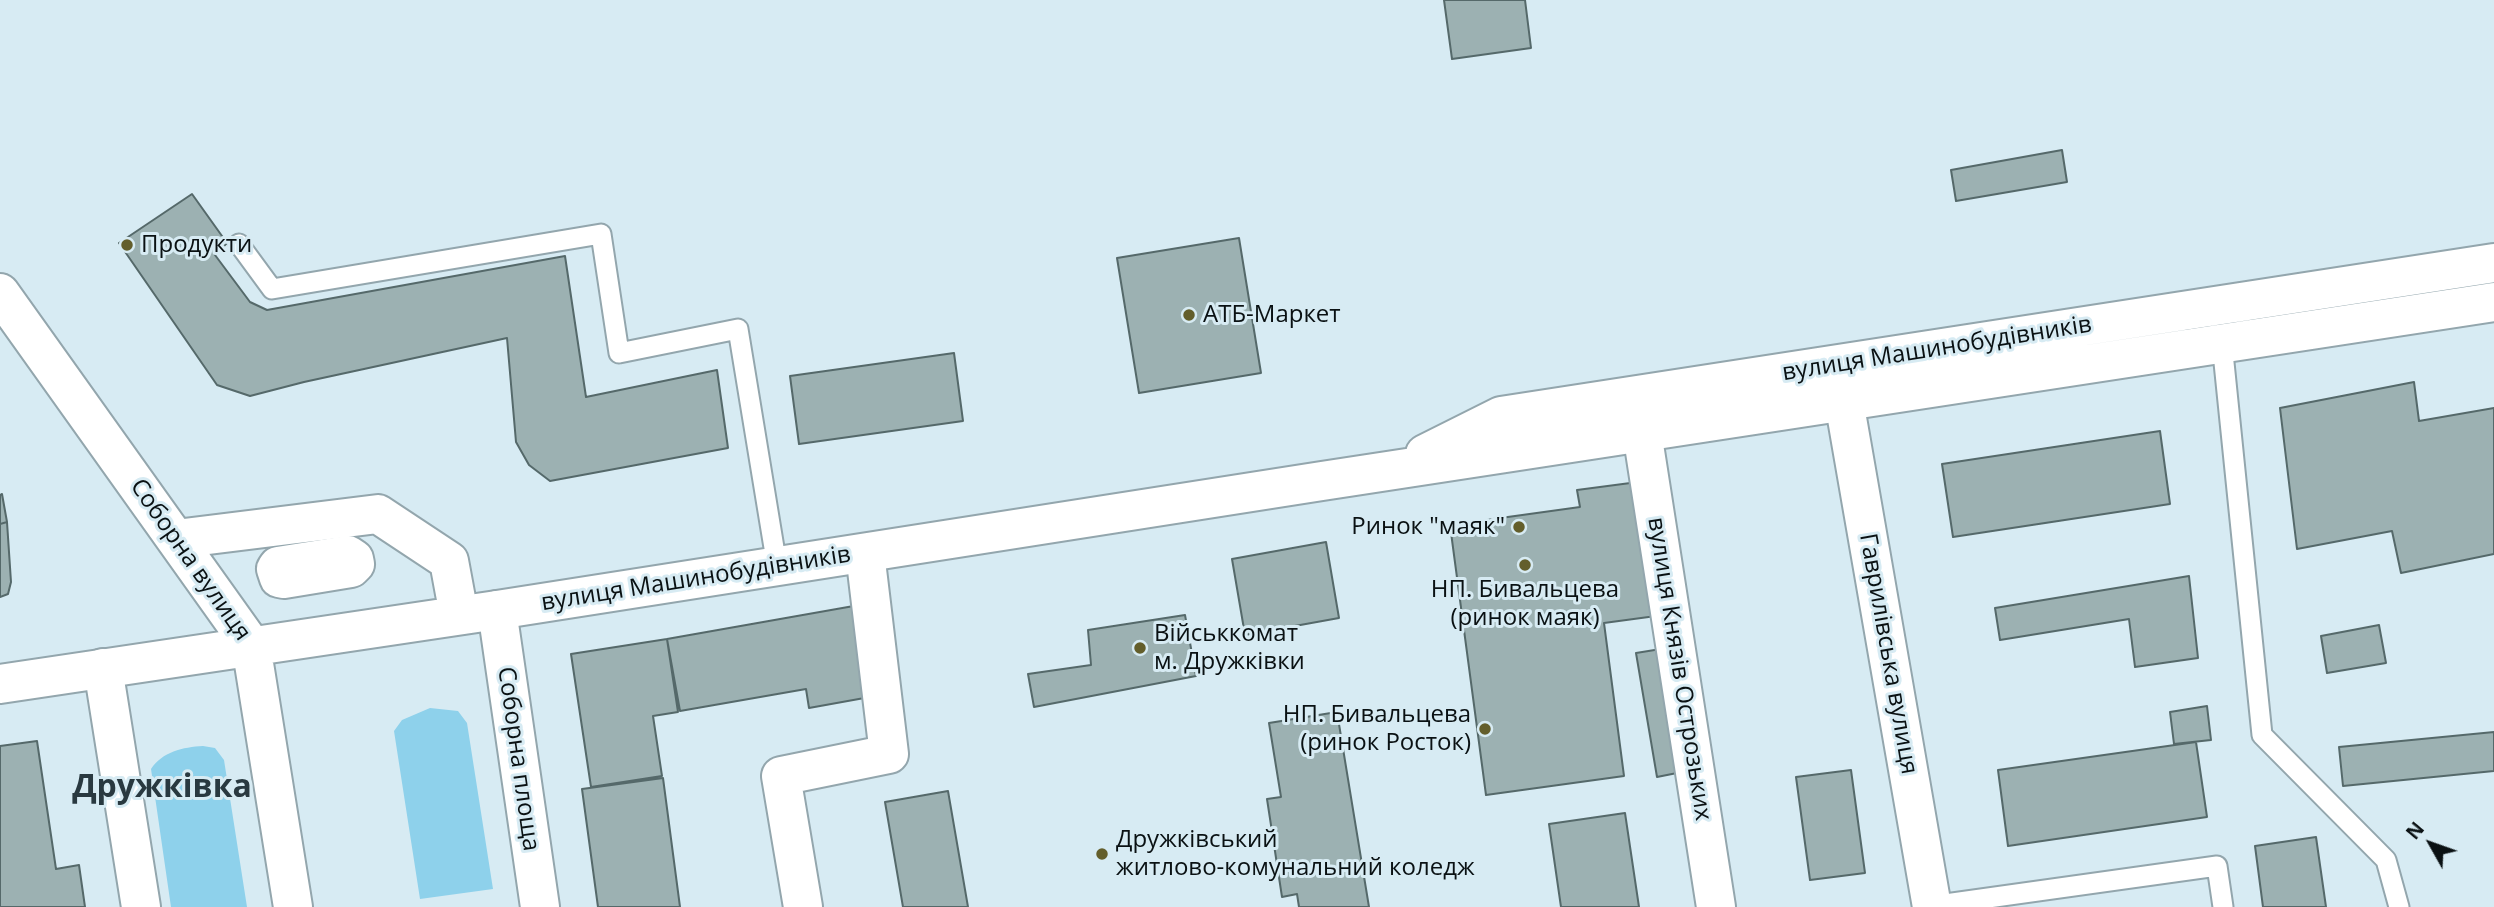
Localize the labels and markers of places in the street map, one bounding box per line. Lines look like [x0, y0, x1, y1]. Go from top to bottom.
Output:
place label: Продукти [141, 231, 252, 259]
marker: Продукти [119, 237, 135, 253]
place label: АТБ-Маркет [1203, 301, 1341, 329]
marker: АТБ-Маркет [1181, 307, 1197, 323]
place label: Ринок "маяк" [1351, 513, 1505, 541]
marker: Ринок "маяк" [1511, 519, 1527, 535]
marker: НП. Бивальцева (ринок маяк) [1517, 557, 1533, 573]
place label: НП. Бивальцева (ринок маяк) [1431, 576, 1619, 632]
place label: Військкомат м. Дружківки [1154, 620, 1305, 676]
marker: Військкомат м. Дружківки [1132, 640, 1148, 656]
place label: НП. Бивальцева (ринок Росток) [1283, 701, 1471, 757]
marker: НП. Бивальцева (ринок Росток) [1477, 721, 1493, 737]
place label: Дружківський житлово-комунальний коледж [1116, 826, 1475, 882]
marker: Дружківський житлово-комунальний коледж [1094, 846, 1110, 862]

